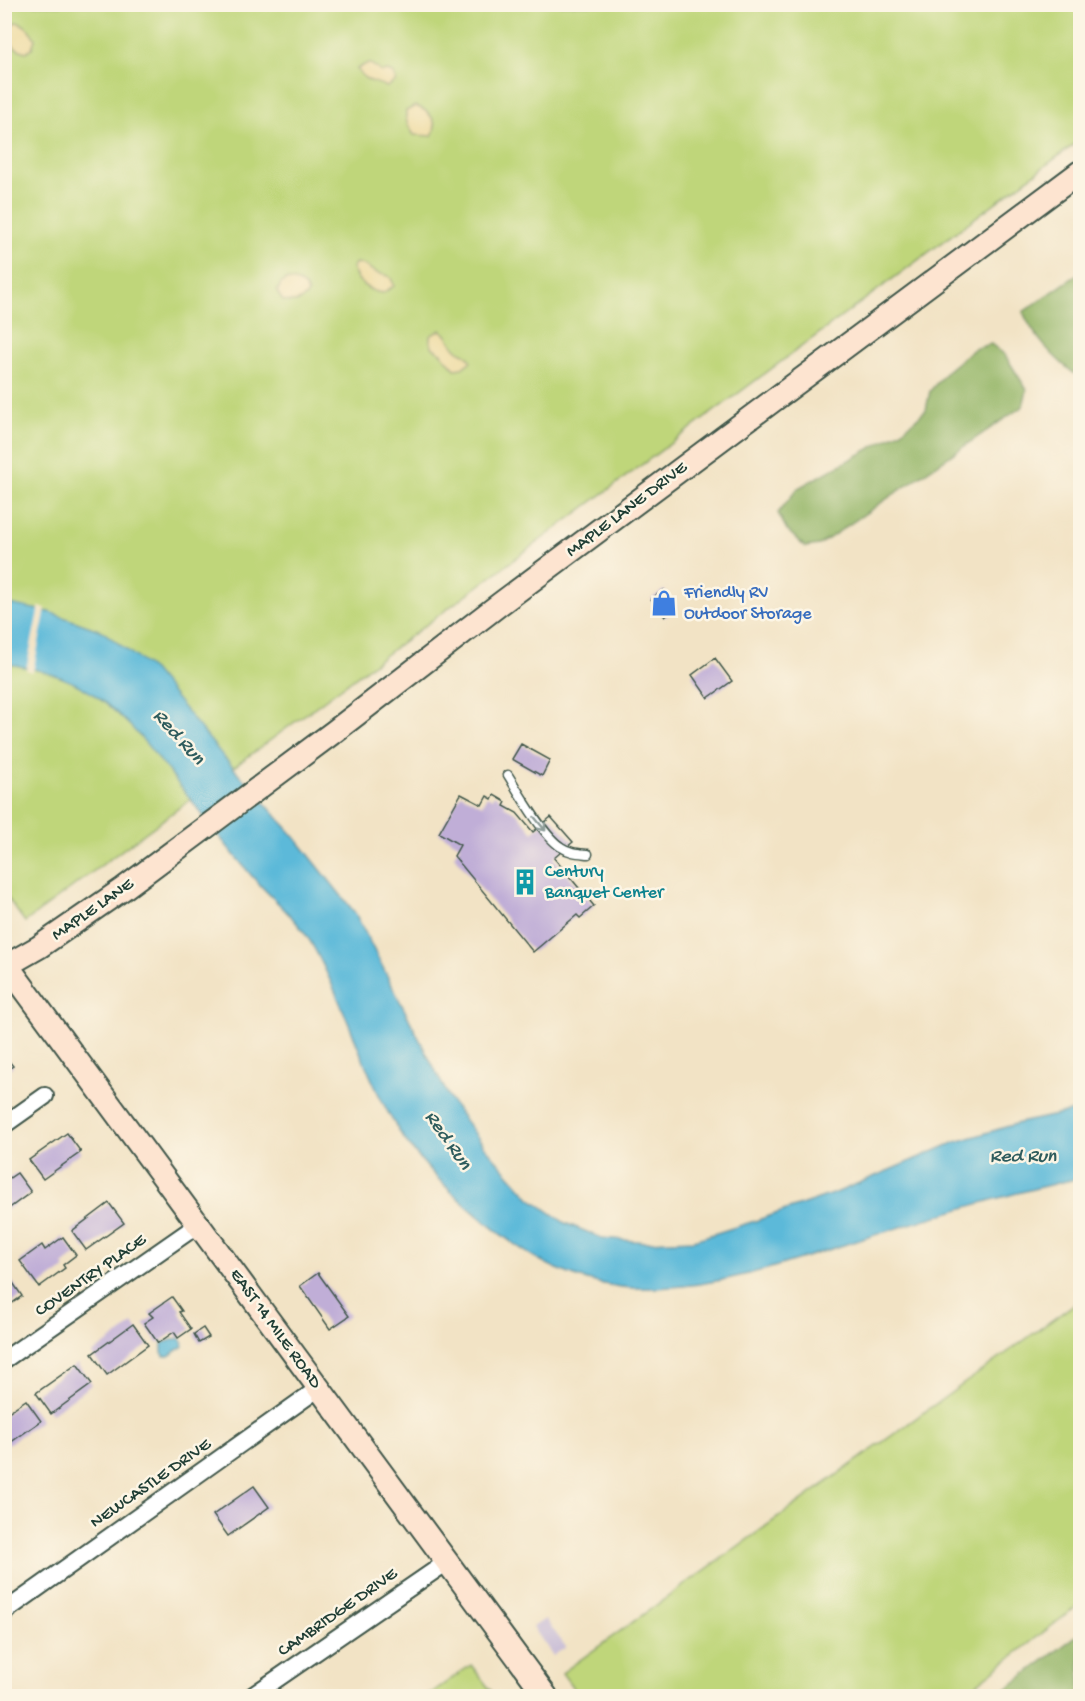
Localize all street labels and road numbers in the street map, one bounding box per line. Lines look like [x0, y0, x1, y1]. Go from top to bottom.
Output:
street label: MAPLE LANE DRIVE [562, 457, 692, 562]
street label: MAPLE LANE [48, 874, 139, 946]
street label: COVENTRY PLACE [31, 1229, 151, 1322]
street label: EAST 14 MILE ROAD [225, 1265, 326, 1393]
street label: NEWCASTLE DRIVE [87, 1434, 216, 1534]
street label: CAMBRIDGE DRIVE [274, 1563, 402, 1662]

